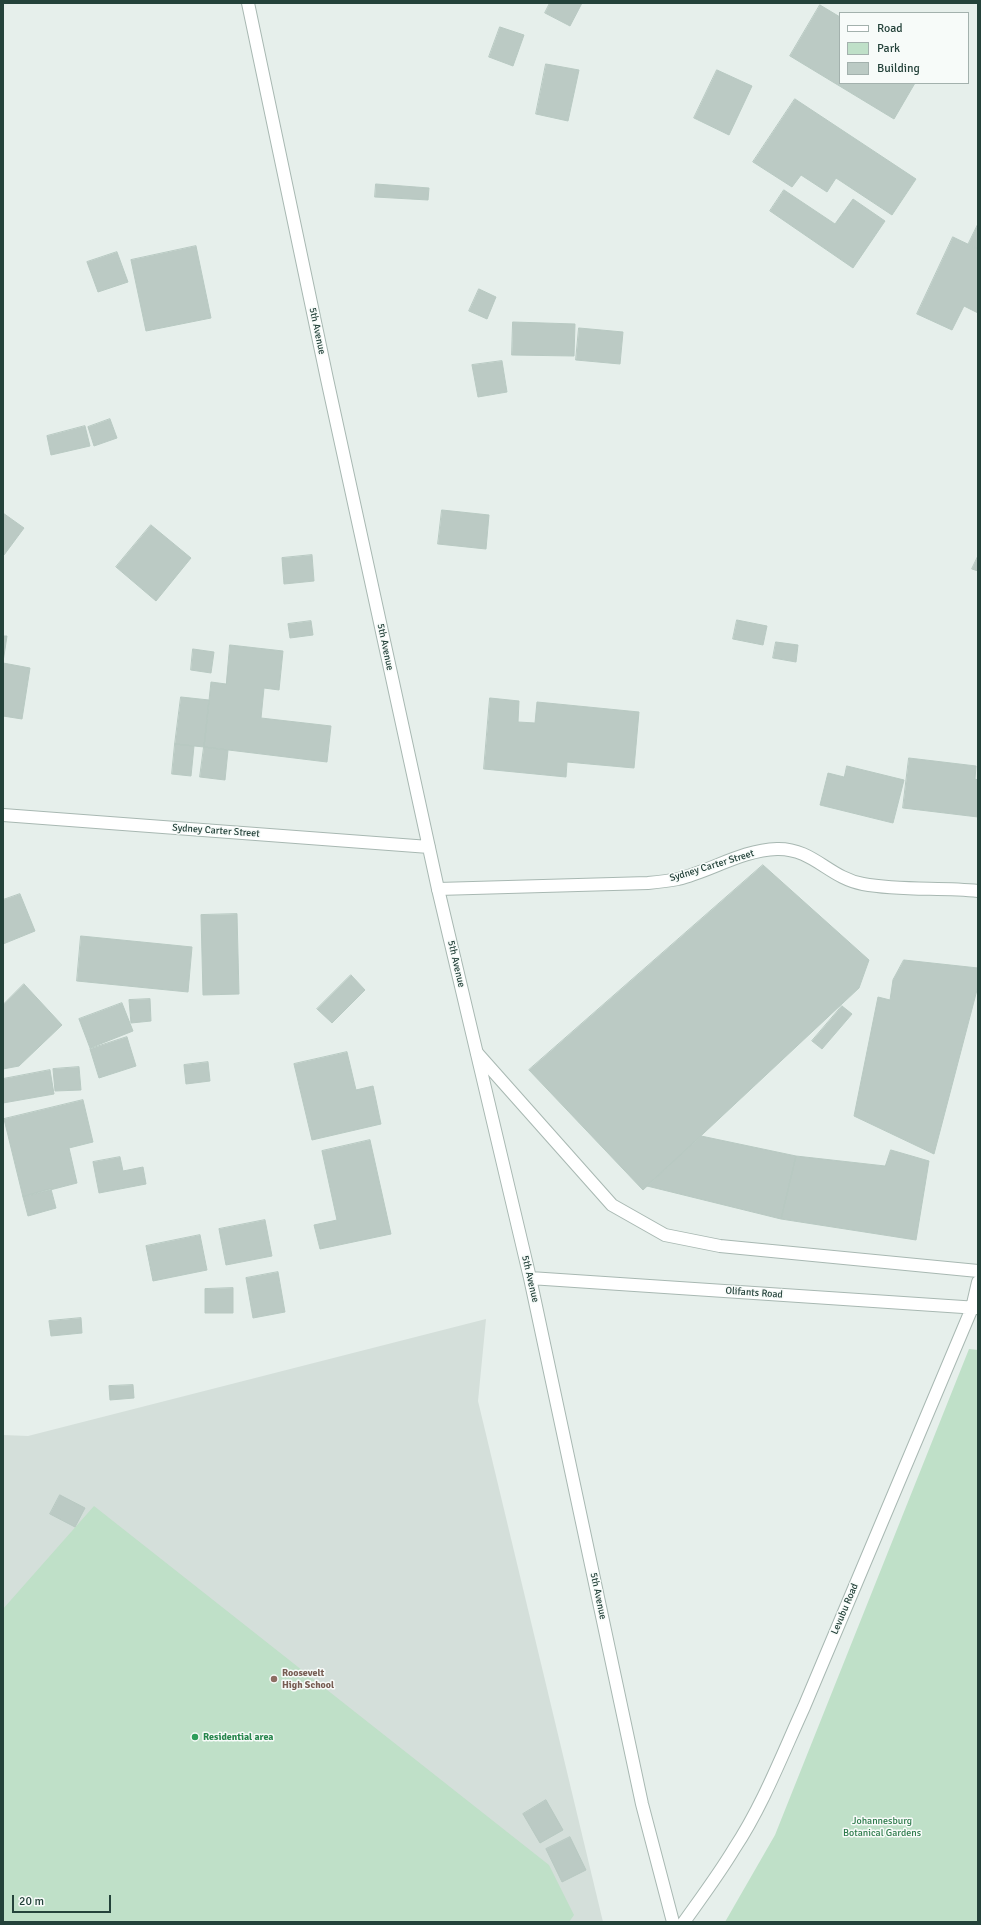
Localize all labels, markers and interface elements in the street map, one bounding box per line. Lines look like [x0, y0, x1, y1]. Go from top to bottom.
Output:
legend [839, 12, 969, 84]
text: Road [877, 21, 903, 36]
text: Park [877, 41, 900, 56]
text: Building [877, 61, 920, 76]
street label: 5th Avenue [306, 306, 328, 356]
street label: 5th Avenue [374, 622, 396, 672]
street label: Sydney Carter Street [172, 822, 260, 840]
street label: Sydney Carter Street [668, 847, 756, 885]
street label: 5th Avenue [445, 939, 467, 989]
street label: 5th Avenue [519, 1254, 541, 1304]
street label: Olifants Road [725, 1285, 783, 1301]
street label: 5th Avenue [587, 1571, 609, 1621]
street label: Levubu Road [829, 1582, 861, 1636]
place label: Roosevelt High School [282, 1667, 334, 1690]
marker: Roosevelt High School [269, 1674, 279, 1684]
place label: Residential area [203, 1731, 273, 1743]
marker: Residential area [190, 1732, 200, 1742]
park label: Johannesburg Botanical Gardens [843, 1815, 921, 1838]
scale bar [14, 1887, 113, 1913]
text: 20 m [19, 1894, 44, 1909]

